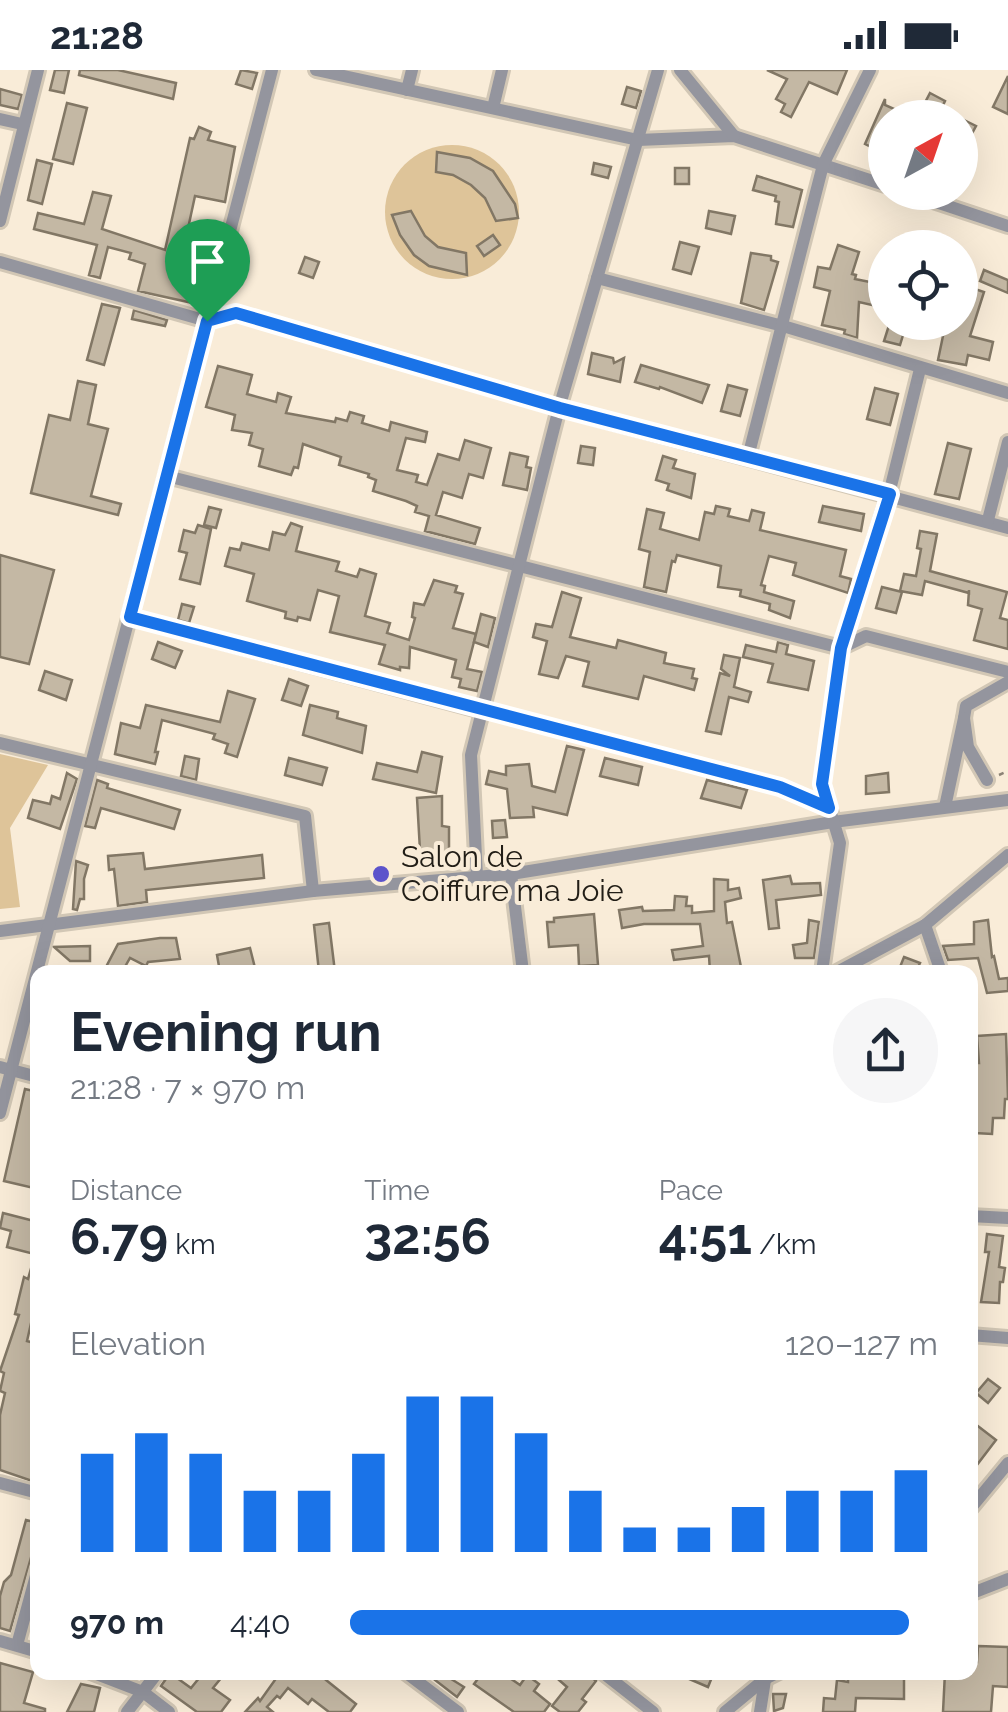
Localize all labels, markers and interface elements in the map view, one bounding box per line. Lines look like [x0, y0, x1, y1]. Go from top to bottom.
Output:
text: 21:28 [50, 13, 144, 58]
north arrow [868, 100, 978, 210]
map controls [868, 100, 978, 340]
pin [165, 219, 250, 322]
button: locate [868, 230, 978, 340]
icon: arrive [180, 234, 235, 289]
place label: Salon de Coiffure ma Joie [401, 839, 624, 908]
marker: Salon de Coiffure ma Joie [370, 863, 392, 885]
button: share [833, 998, 938, 1103]
text: Evening run [70, 999, 382, 1064]
text: 21:28 · 7 × 970 m [70, 1069, 305, 1106]
text: Distance [70, 1174, 182, 1207]
text: Time [364, 1174, 430, 1207]
text: Pace [659, 1174, 723, 1207]
text: 6.79 [70, 1207, 168, 1266]
text: 32:56 [364, 1207, 491, 1266]
text: 4:51 [659, 1207, 752, 1266]
text: km [168, 1228, 216, 1261]
text: /km [752, 1228, 817, 1261]
text: Elevation [70, 1325, 206, 1362]
text: 120–127 m [785, 1325, 938, 1362]
text: 970 m [70, 1604, 164, 1641]
text: 4:40 [230, 1604, 291, 1641]

